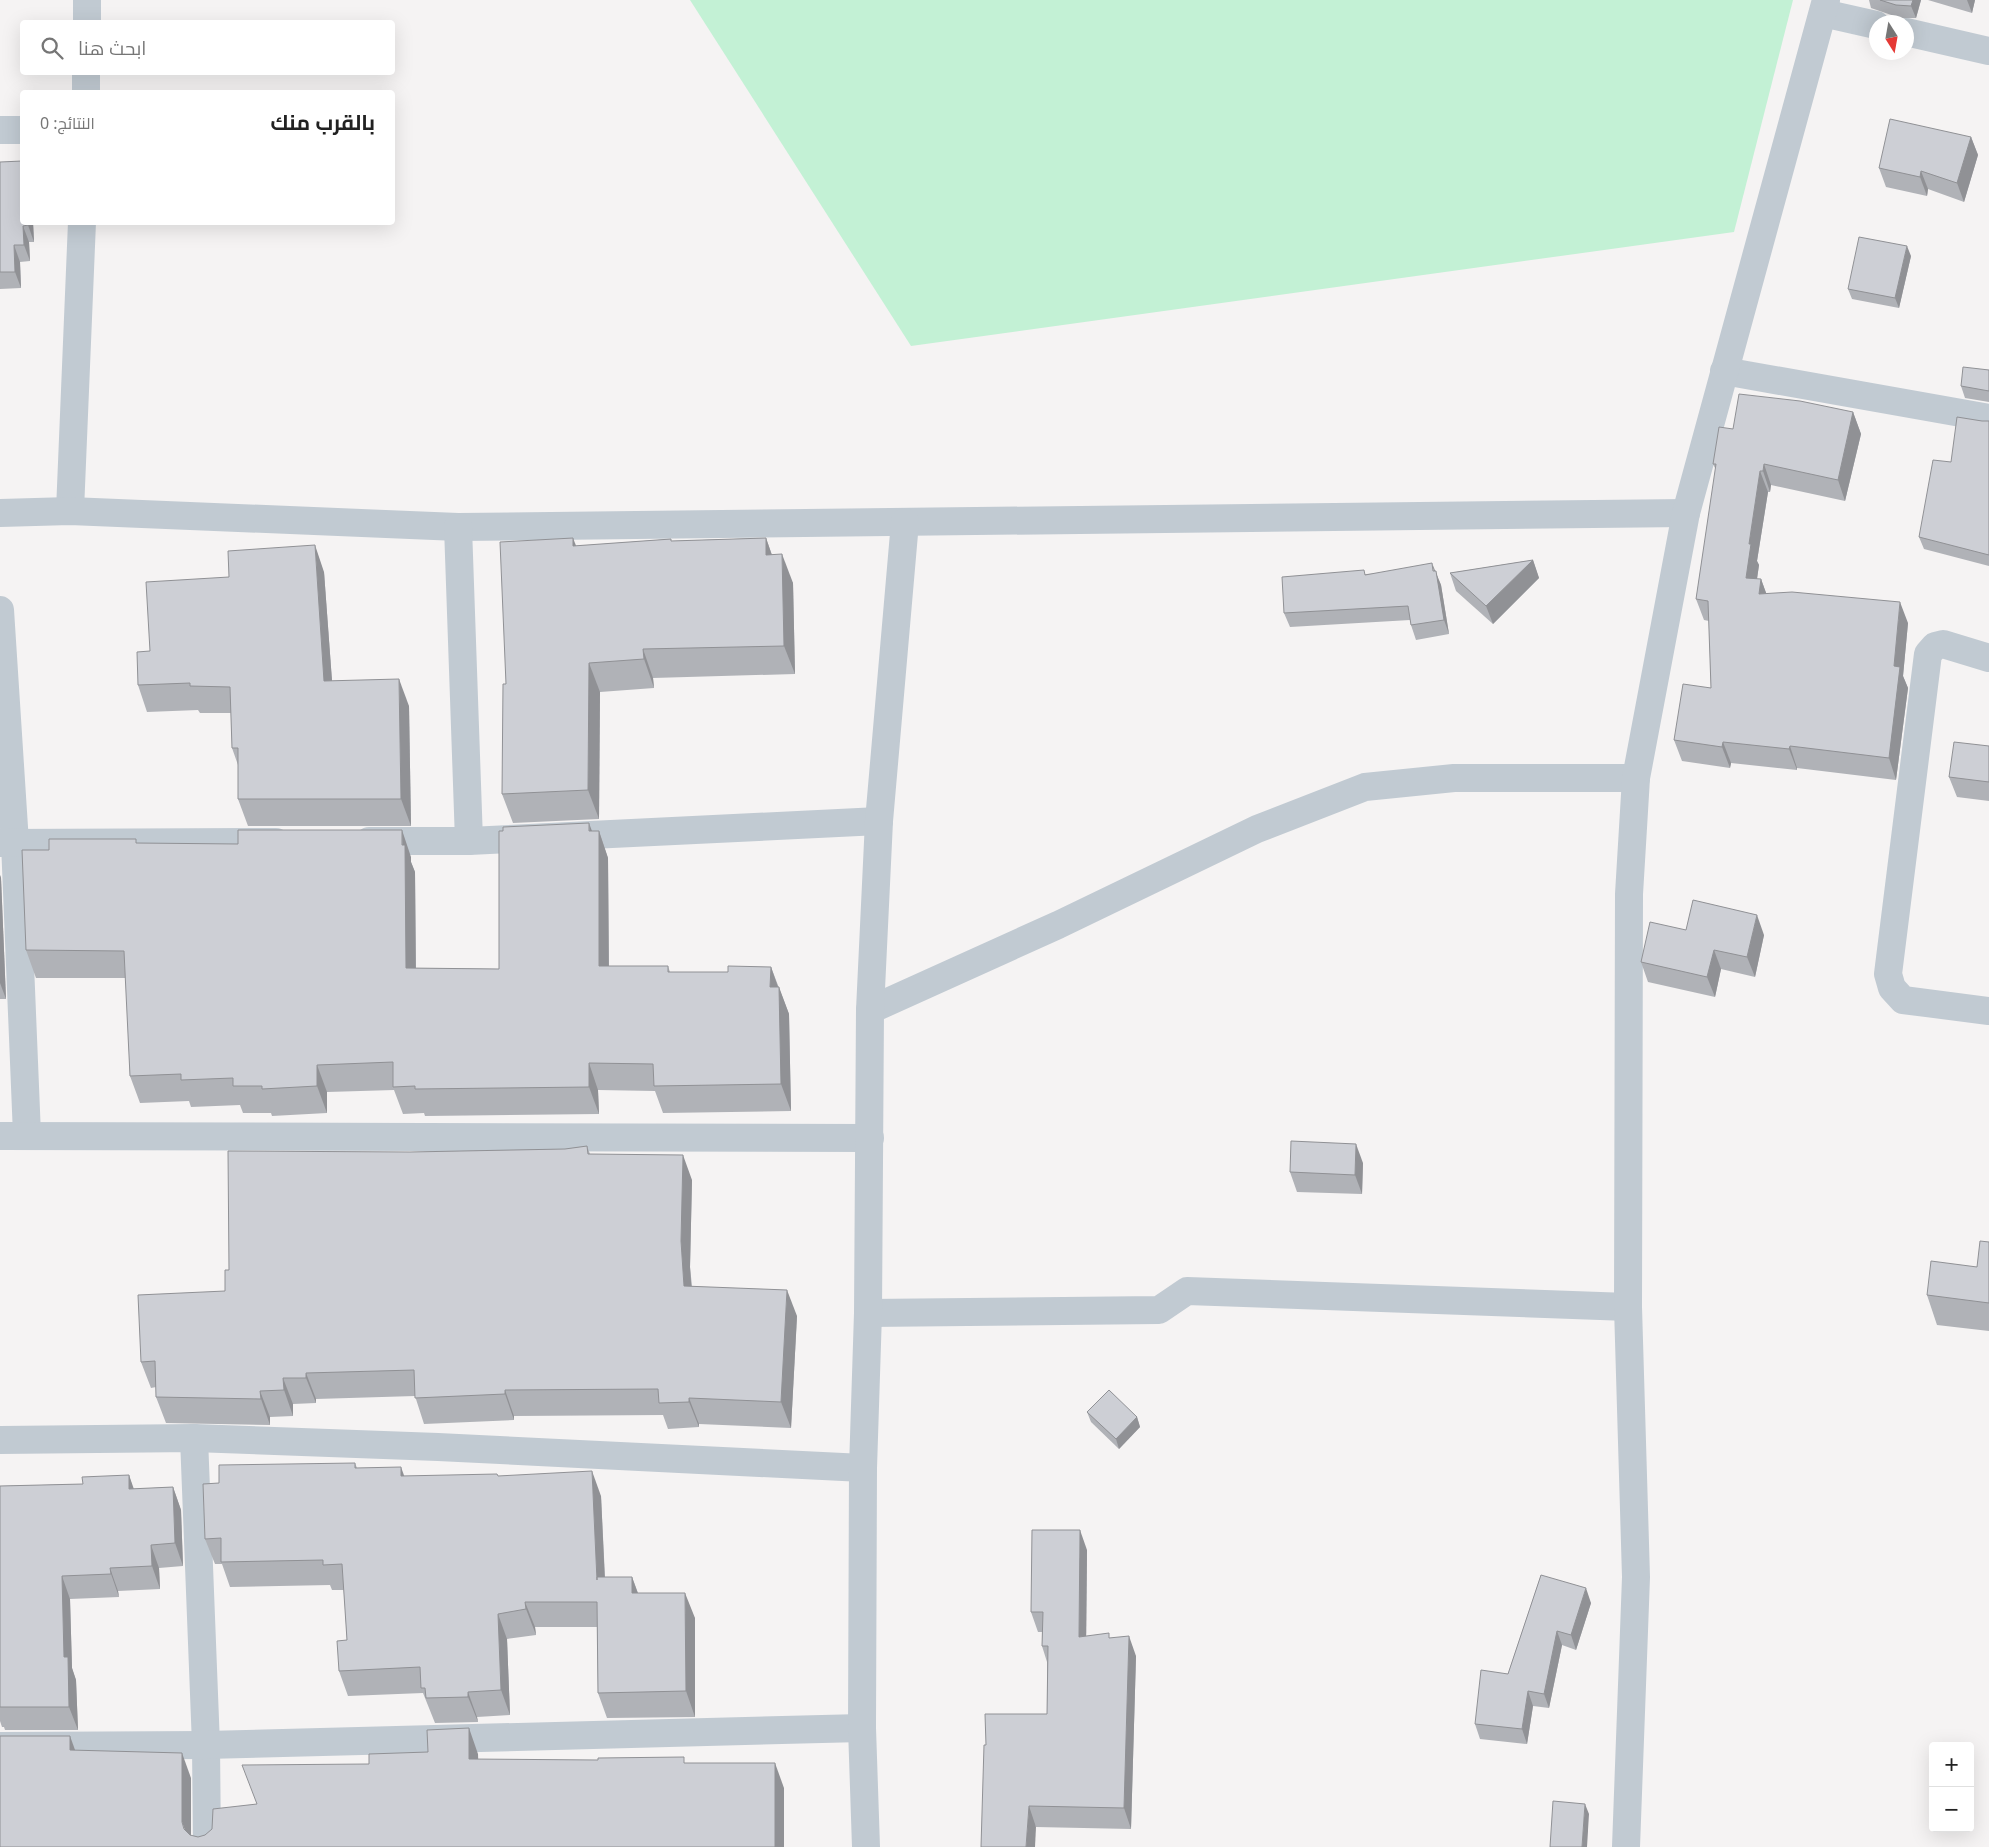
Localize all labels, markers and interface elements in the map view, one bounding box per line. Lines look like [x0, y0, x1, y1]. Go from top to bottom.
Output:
north arrow [1869, 15, 1914, 60]
search box [20, 20, 395, 75]
icon: search [38, 34, 66, 62]
text: ابحث هنا [78, 35, 146, 61]
text: بالقرب منك [270, 108, 375, 136]
text: النتائج: 0 [40, 112, 95, 134]
map controls [1929, 1742, 1974, 1832]
button: + [1929, 1742, 1974, 1787]
button: − [1929, 1787, 1974, 1832]

